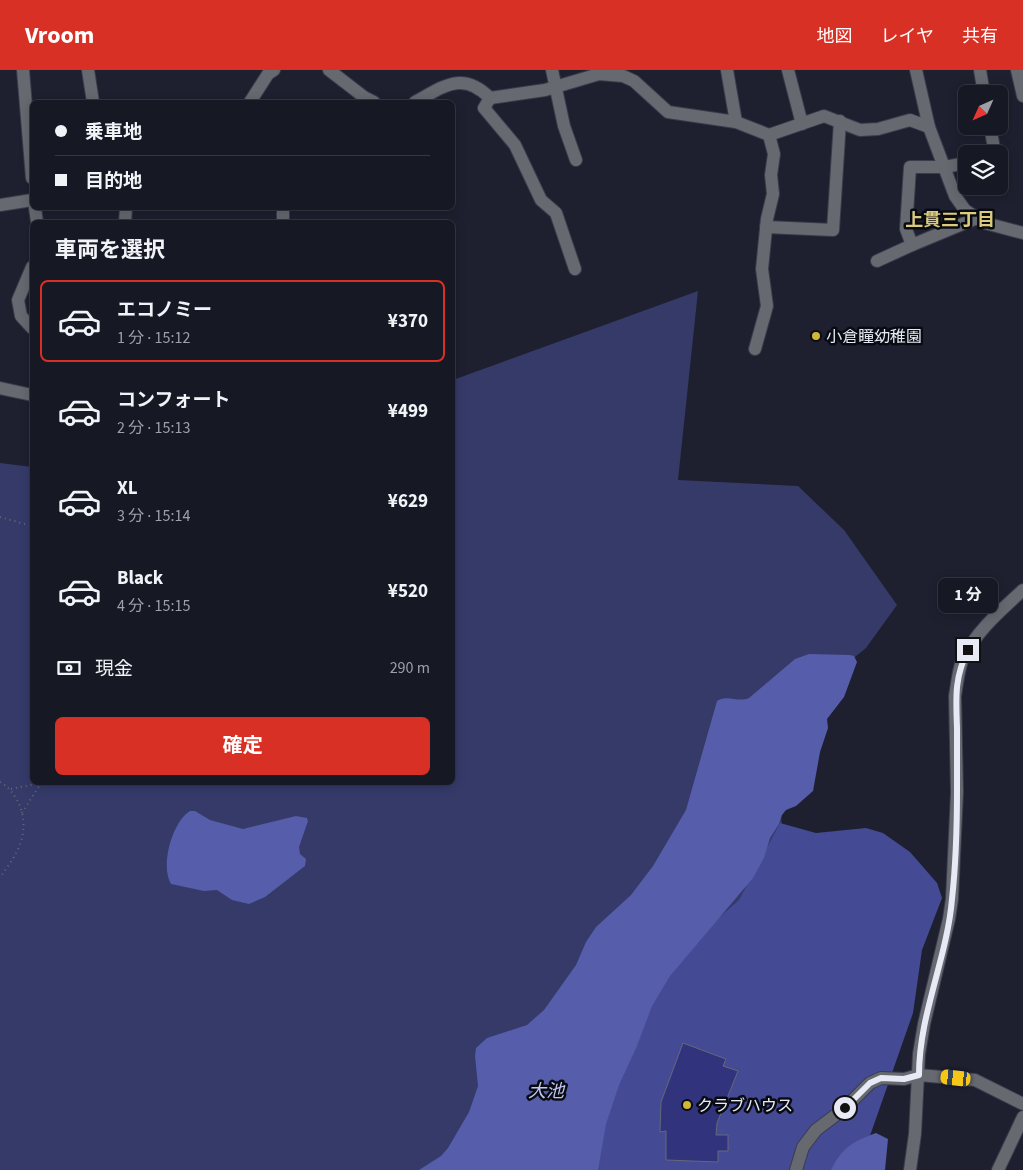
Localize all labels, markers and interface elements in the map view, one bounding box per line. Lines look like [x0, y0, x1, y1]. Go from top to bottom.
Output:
text: Vroom [25, 18, 94, 53]
text: 地図 [817, 24, 853, 49]
text: レイヤ [881, 24, 934, 49]
text: 共有 [962, 24, 998, 49]
north arrow [958, 85, 1008, 135]
map controls [958, 85, 1008, 195]
text: 乗車地 [85, 119, 142, 146]
button: layers [958, 145, 1008, 195]
text: 目的地 [85, 168, 142, 195]
district label: 上貫三丁目 [905, 208, 995, 233]
text: 車両を選択 [55, 234, 165, 266]
text: エコノミー [117, 297, 212, 324]
icon: car [57, 299, 102, 344]
text: ¥370 [388, 308, 428, 335]
place label: 小倉瞳幼稚園 [826, 326, 922, 348]
text: 1 分 · 15:12 [117, 327, 190, 349]
marker: 小倉瞳幼稚園 [810, 330, 822, 342]
text: コンフォート [117, 387, 230, 414]
icon: car [57, 389, 102, 434]
text: ¥499 [388, 398, 428, 425]
text: 2 分 · 15:13 [117, 417, 190, 439]
text: XL [117, 475, 138, 502]
icon: car [57, 479, 102, 524]
text: ¥629 [388, 488, 428, 515]
text: 3 分 · 15:14 [117, 505, 190, 527]
text: Black [117, 565, 163, 592]
icon: car [57, 569, 102, 614]
text: ¥520 [388, 578, 428, 605]
callout: 1 分 [938, 578, 998, 612]
text: 1 分 [954, 584, 982, 606]
text: 4 分 · 15:15 [117, 595, 190, 617]
route end [957, 639, 979, 661]
icon: cash [55, 654, 83, 682]
text: 現金 [95, 656, 133, 683]
text: 290 m [390, 657, 430, 679]
button: 確定 [55, 717, 430, 775]
car [940, 1069, 971, 1087]
water label: 大池 [528, 1079, 566, 1104]
place label: クラブハウス [697, 1095, 793, 1117]
route start [834, 1097, 856, 1119]
marker: クラブハウス [681, 1099, 693, 1111]

